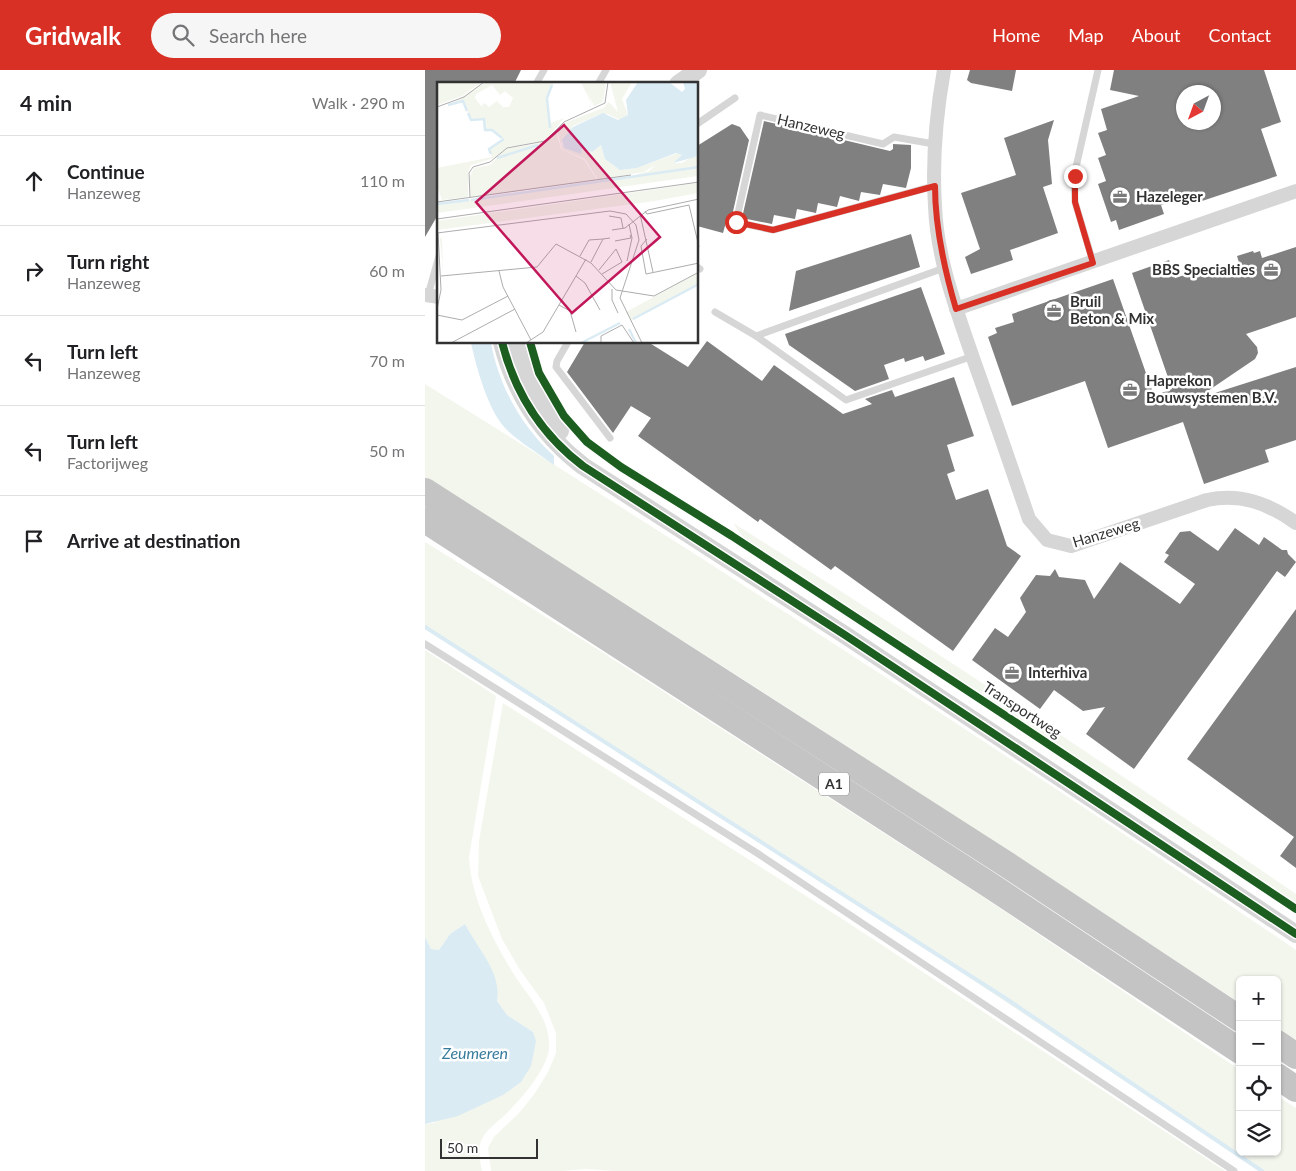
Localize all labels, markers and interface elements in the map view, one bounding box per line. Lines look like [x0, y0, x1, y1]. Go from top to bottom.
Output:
search box [151, 13, 501, 58]
text: Gridwalk [25, 21, 121, 50]
icon: search [169, 21, 197, 49]
text: Search here [209, 24, 307, 47]
text: Home [992, 24, 1040, 46]
text: Map [1068, 24, 1104, 46]
text: About [1132, 24, 1181, 46]
text: Contact [1209, 24, 1271, 46]
inset map [437, 82, 699, 344]
north arrow [1176, 85, 1221, 130]
text: 4 min [20, 90, 72, 115]
text: Walk · 290 m [312, 93, 405, 112]
street label: Hanzeweg [776, 110, 847, 143]
text: Continue [67, 160, 145, 183]
route end [1064, 165, 1087, 188]
icon: ahead [20, 167, 48, 195]
text: 110 m [360, 171, 405, 190]
text: Hanzeweg [67, 183, 141, 202]
office icon: Hazeleger [1108, 185, 1132, 209]
place label: Hazeleger [1136, 187, 1203, 205]
route start [725, 211, 748, 234]
text: Turn right [67, 250, 149, 273]
icon: right [20, 257, 48, 285]
office icon: BBS Specialties [1259, 258, 1283, 282]
place label: BBS Specialties [1152, 260, 1255, 278]
text: 60 m [369, 261, 405, 280]
text: Hanzeweg [67, 273, 141, 292]
place label: Bruil Beton & Mix [1070, 292, 1154, 327]
office icon: Bruil Beton & Mix [1042, 299, 1066, 323]
text: Turn left [67, 340, 138, 363]
icon: left [20, 347, 48, 375]
text: 70 m [369, 351, 405, 370]
text: Hanzeweg [67, 363, 141, 382]
place label: Haprekon Bouwsystemen B.V. [1146, 371, 1277, 406]
office icon: Haprekon Bouwsystemen B.V. [1118, 378, 1142, 402]
text: Turn left [67, 430, 138, 453]
icon: left [20, 437, 48, 465]
text: 50 m [369, 441, 405, 460]
text: Factorijweg [67, 453, 148, 472]
street label: Hanzeweg [1070, 513, 1141, 551]
icon: arrive [20, 527, 48, 555]
text: Arrive at destination [67, 529, 240, 552]
office icon: Interhiva [1000, 661, 1024, 685]
place label: Interhiva [1028, 663, 1087, 681]
street label: Transportweg [980, 677, 1065, 741]
road number: A1 [819, 772, 849, 796]
map controls [1236, 976, 1281, 1156]
button: + [1236, 976, 1281, 1021]
button: − [1236, 1021, 1281, 1066]
water label: Zeumeren [441, 1043, 508, 1062]
button: locate [1236, 1066, 1281, 1111]
button: layers [1236, 1111, 1281, 1156]
scale bar [440, 1136, 537, 1159]
text: 50 m [447, 1139, 478, 1156]

